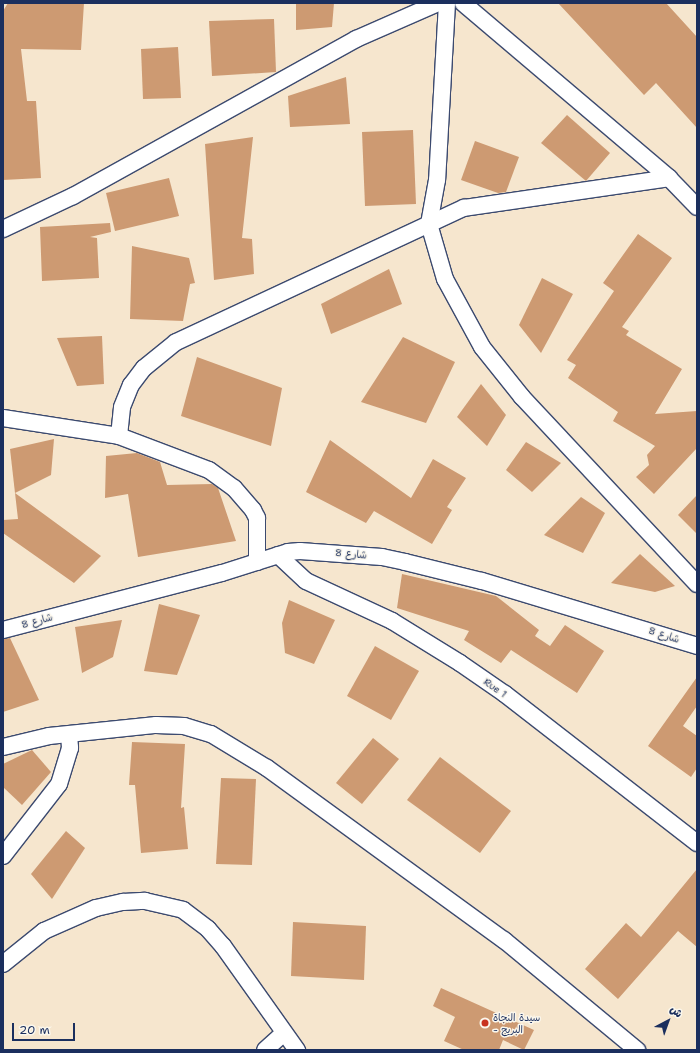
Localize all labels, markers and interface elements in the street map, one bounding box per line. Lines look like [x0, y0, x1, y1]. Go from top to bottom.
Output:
street label: شارع 8 [335, 547, 367, 561]
street label: شارع 8 [20, 611, 54, 631]
street label: شارع 8 [647, 624, 681, 646]
street label: Rue 1 [481, 676, 509, 700]
north arrow [648, 1001, 688, 1041]
text: ش [667, 1002, 686, 1021]
place label: سيدة النجاة - البريج [493, 1011, 540, 1034]
scale bar [14, 1015, 77, 1041]
marker: سيدة النجاة - البريج [480, 1018, 490, 1028]
text: 20 m [19, 1022, 50, 1038]

